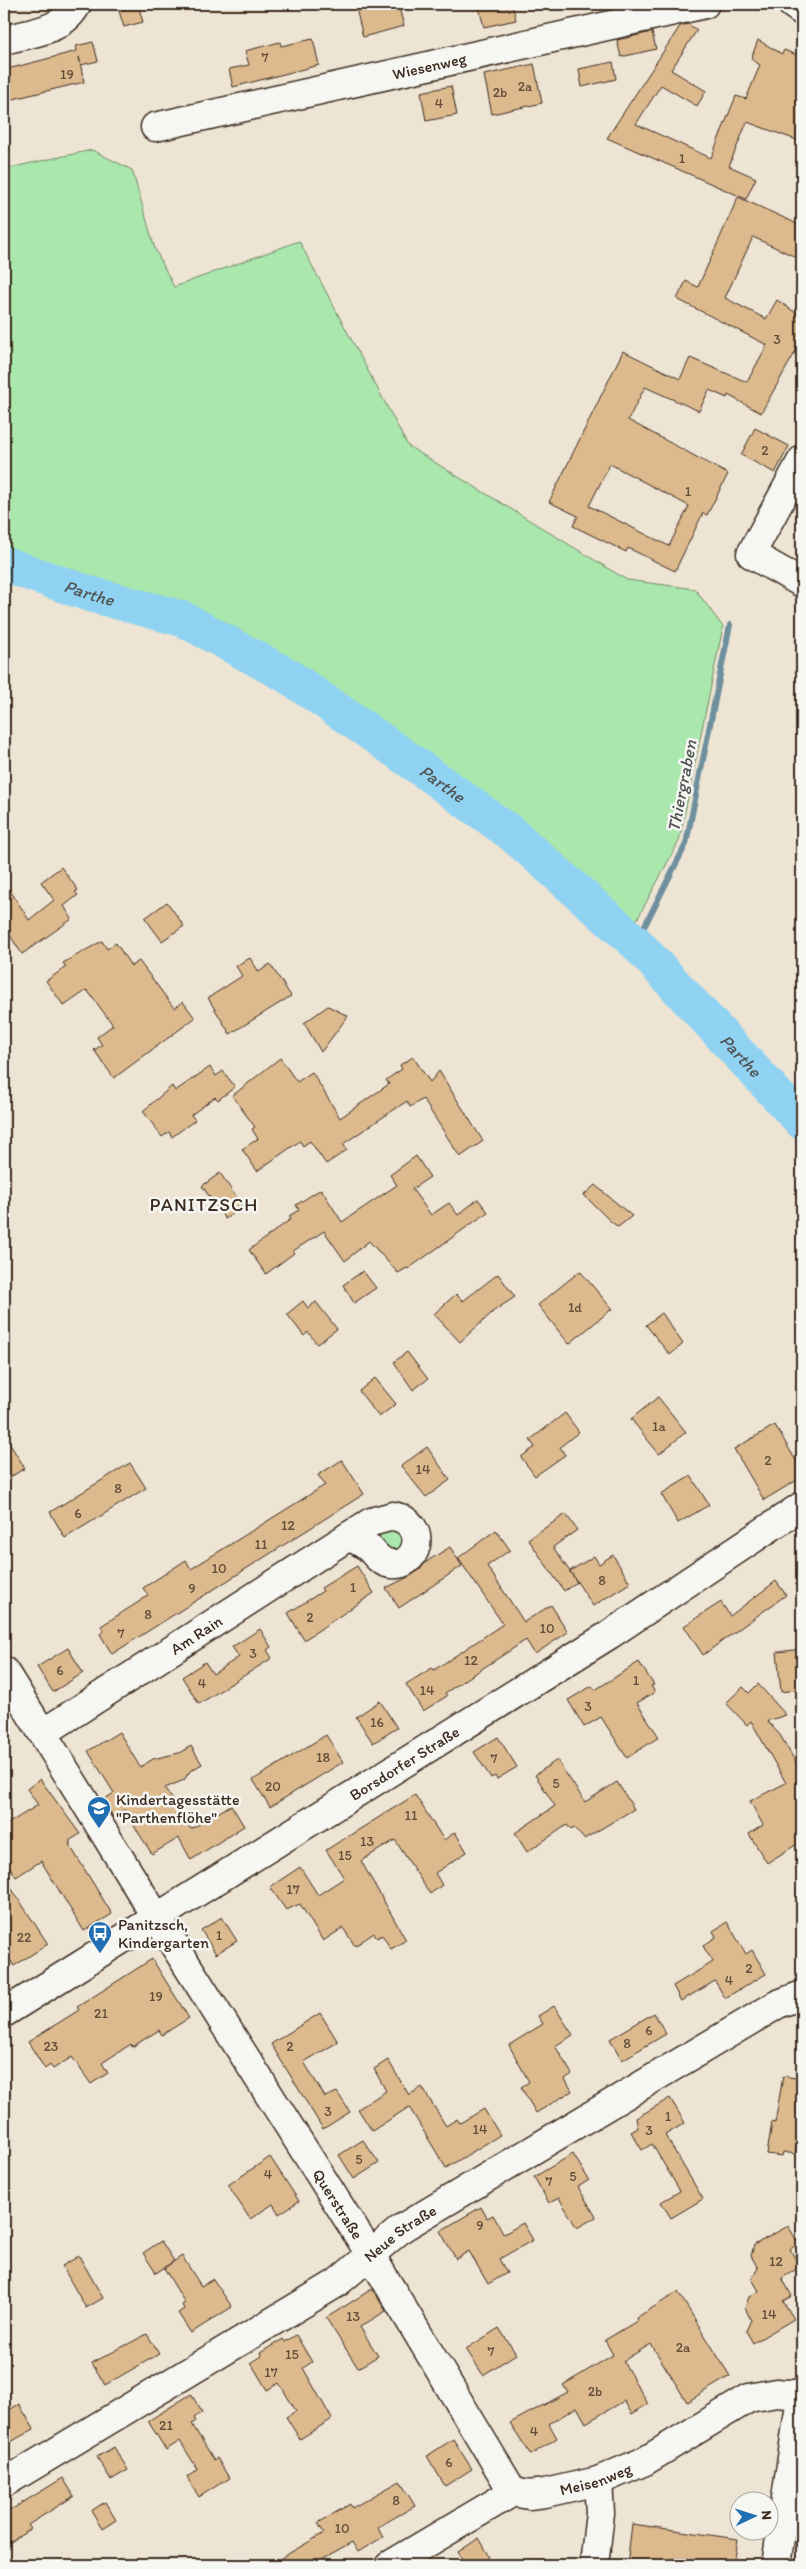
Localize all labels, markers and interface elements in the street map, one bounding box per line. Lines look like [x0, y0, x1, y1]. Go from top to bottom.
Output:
street label: Wiesenweg [390, 48, 469, 83]
house number: 7 [262, 49, 269, 66]
house number: 19 [60, 66, 74, 83]
house number: 2a [518, 78, 533, 95]
house number: 2b [493, 84, 507, 101]
house number: 4 [435, 95, 444, 112]
house number: 1 [679, 150, 686, 167]
house number: 3 [773, 331, 781, 348]
house number: 2 [761, 442, 769, 459]
house number: 1 [685, 483, 692, 500]
water label: Parthe [61, 575, 118, 611]
water label: Thiergraben [662, 737, 702, 834]
water label: Parthe [415, 760, 471, 808]
water label: Parthe [715, 1030, 767, 1083]
district label: PANITZSCH [150, 1193, 258, 1216]
house number: 1d [568, 1299, 582, 1316]
house number: 1a [652, 1418, 667, 1435]
house number: 2 [764, 1452, 772, 1469]
house number: 14 [416, 1461, 431, 1478]
house number: 8 [114, 1480, 122, 1497]
house number: 6 [74, 1505, 82, 1522]
house number: 12 [281, 1517, 296, 1534]
house number: 11 [255, 1536, 268, 1553]
house number: 10 [211, 1560, 227, 1577]
house number: 8 [598, 1572, 606, 1589]
house number: 1 [350, 1579, 357, 1596]
house number: 9 [188, 1580, 196, 1597]
house number: 8 [144, 1606, 152, 1623]
house number: 2 [306, 1609, 314, 1626]
street label: Am Rain [167, 1611, 226, 1658]
house number: 10 [539, 1620, 555, 1637]
house number: 7 [118, 1625, 125, 1642]
house number: 3 [249, 1645, 257, 1662]
house number: 12 [464, 1652, 479, 1669]
house number: 6 [56, 1662, 64, 1679]
house number: 1 [633, 1672, 640, 1689]
house number: 4 [198, 1675, 207, 1692]
house number: 14 [420, 1682, 435, 1699]
house number: 3 [584, 1698, 592, 1715]
house number: 16 [370, 1714, 384, 1731]
street label: Borsdorfer Straße [346, 1722, 463, 1804]
house number: 18 [316, 1749, 330, 1766]
house number: 7 [491, 1750, 498, 1767]
house number: 5 [552, 1775, 560, 1792]
house number: 20 [265, 1778, 281, 1795]
place label: Kindertagesstätte "Parthenflöhe" [116, 1790, 240, 1827]
school or university icon: Kindertagesstätte "Parthenflöhe" [86, 1795, 112, 1829]
house number: 11 [405, 1807, 418, 1824]
house number: 13 [360, 1833, 374, 1850]
house number: 15 [338, 1847, 352, 1864]
house number: 17 [286, 1881, 300, 1898]
place label: Panitzsch, Kindergarten [118, 1915, 209, 1952]
bus stop icon: Panitzsch, Kindergarten [87, 1920, 113, 1954]
house number: 1 [216, 1927, 223, 1944]
house number: 22 [17, 1929, 32, 1946]
house number: 2 [745, 1960, 753, 1977]
house number: 4 [725, 1972, 734, 1989]
house number: 19 [149, 1988, 163, 2005]
house number: 21 [94, 2005, 108, 2022]
house number: 6 [645, 2022, 653, 2039]
house number: 8 [623, 2035, 631, 2052]
house number: 23 [44, 2038, 59, 2055]
house number: 2 [286, 2038, 294, 2055]
house number: 3 [324, 2103, 332, 2120]
house number: 1 [665, 2108, 672, 2125]
house number: 14 [473, 2121, 488, 2138]
house number: 3 [645, 2122, 653, 2139]
house number: 5 [355, 2151, 363, 2168]
street label: Querstraße [309, 2165, 368, 2243]
house number: 4 [264, 2166, 273, 2183]
house number: 5 [569, 2168, 577, 2185]
house number: 7 [546, 2173, 553, 2190]
street label: Neue Straße [360, 2200, 440, 2266]
house number: 9 [476, 2217, 484, 2234]
house number: 12 [769, 2253, 784, 2270]
house number: 14 [762, 2306, 777, 2323]
house number: 13 [346, 2308, 360, 2325]
house number: 2a [676, 2339, 691, 2356]
house number: 7 [488, 2343, 495, 2360]
house number: 15 [285, 2346, 299, 2363]
house number: 17 [264, 2364, 278, 2381]
house number: 2b [588, 2383, 602, 2400]
house number: 21 [159, 2417, 173, 2434]
house number: 4 [530, 2423, 539, 2440]
house number: 6 [445, 2454, 453, 2471]
street label: Meisenweg [558, 2458, 635, 2499]
house number: 8 [392, 2492, 400, 2509]
north arrow [728, 2492, 778, 2542]
text: N [758, 2510, 775, 2520]
house number: 10 [334, 2520, 350, 2537]

